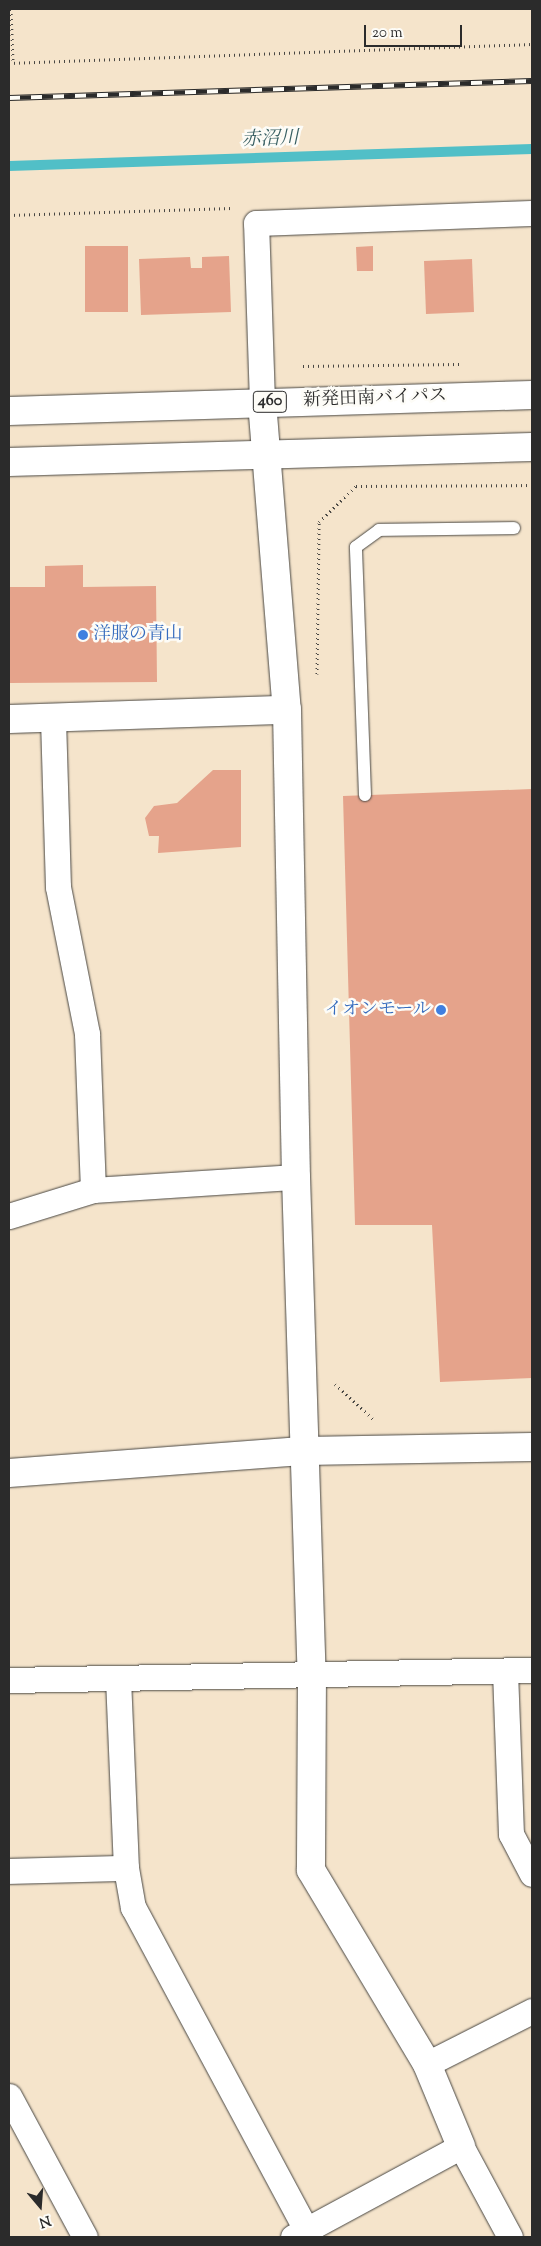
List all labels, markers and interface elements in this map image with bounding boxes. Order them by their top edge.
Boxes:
scale bar [366,15,464,47]
text: 20 m [372,23,403,44]
water label: 赤沼川 [241,128,299,152]
street label: 新発田南バイパス [303,386,447,412]
road number: 460 [252,388,288,416]
place label: 洋服の青山 [93,624,183,646]
marker: 洋服の青山 [77,629,89,641]
place label: イオンモール [324,999,431,1021]
marker: イオンモール [435,1004,447,1016]
north arrow [15,2181,65,2231]
text: N [36,2209,53,2232]

